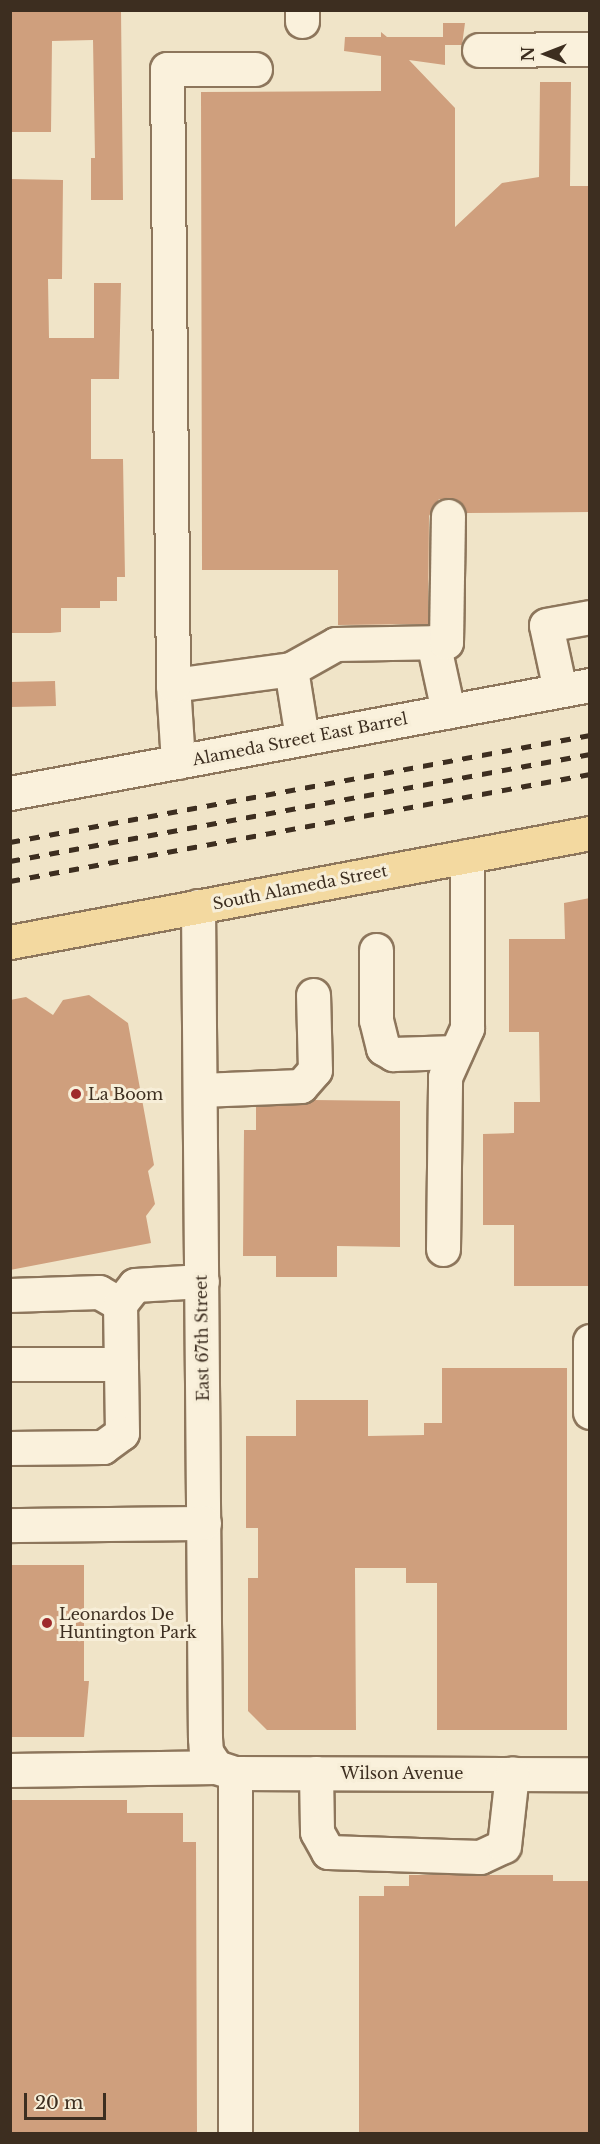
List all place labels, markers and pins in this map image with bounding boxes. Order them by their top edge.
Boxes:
place label: La Boom [88,1084,163,1104]
marker: La Boom [69,1087,83,1101]
place label: Leonardos De Huntington Park [59,1604,197,1642]
marker: Leonardos De Huntington Park [40,1616,54,1630]

